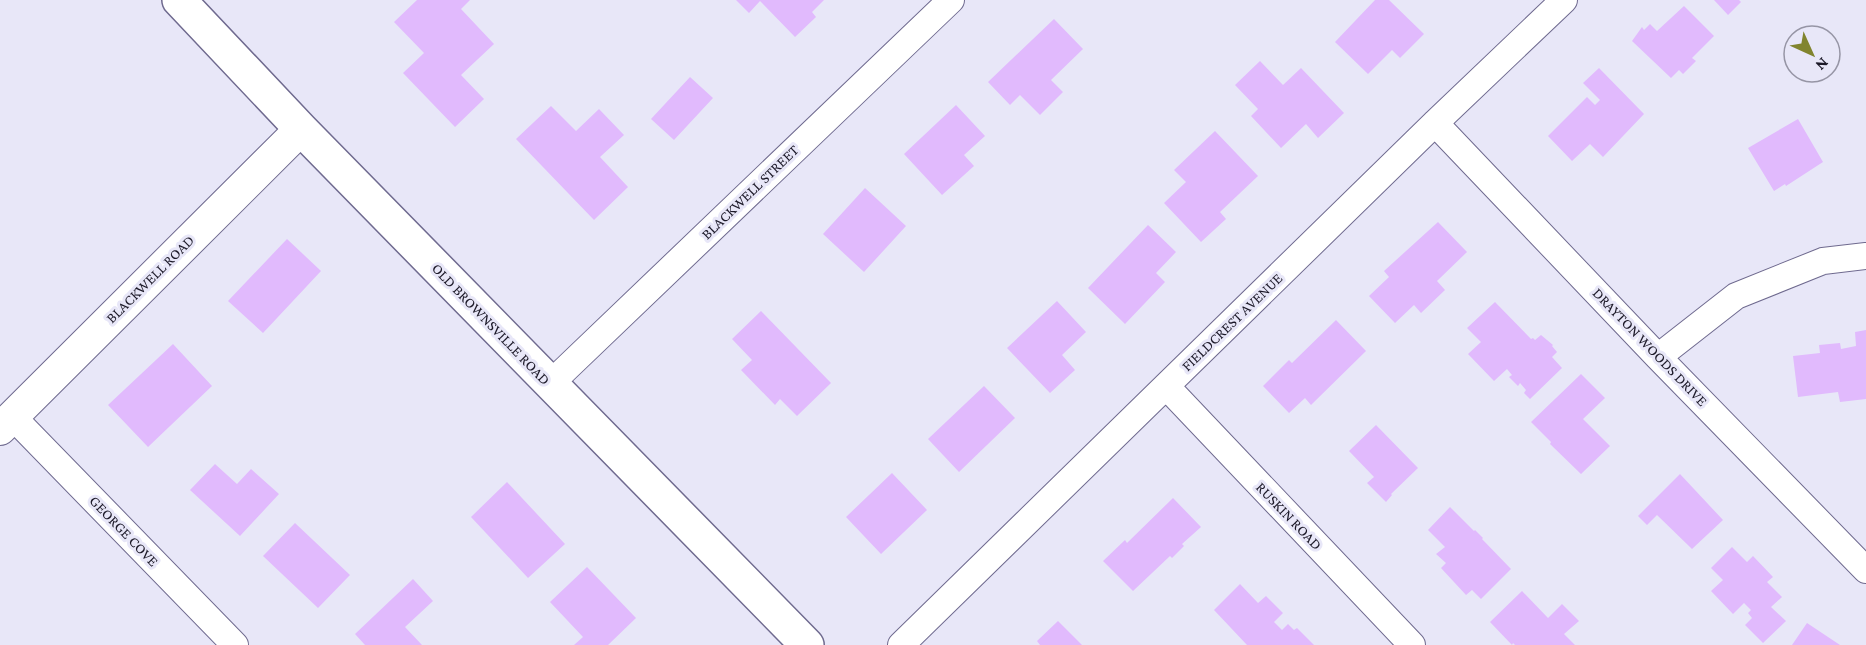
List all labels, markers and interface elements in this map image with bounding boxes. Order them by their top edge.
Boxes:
north arrow [1782,24,1842,84]
text: N [1812,54,1832,74]
street label: BLACKWELL STREET [698,142,802,242]
street label: BLACKWELL ROAD [103,232,197,326]
street label: OLD BROWNSVILLE ROAD [429,260,553,388]
street label: FIELDCREST AVENUE [1178,270,1286,374]
street label: DRAYTON WOODS DRIVE [1590,285,1710,409]
street label: RUSKIN ROAD [1253,479,1325,553]
street label: GEORGE COVE [86,493,162,569]

